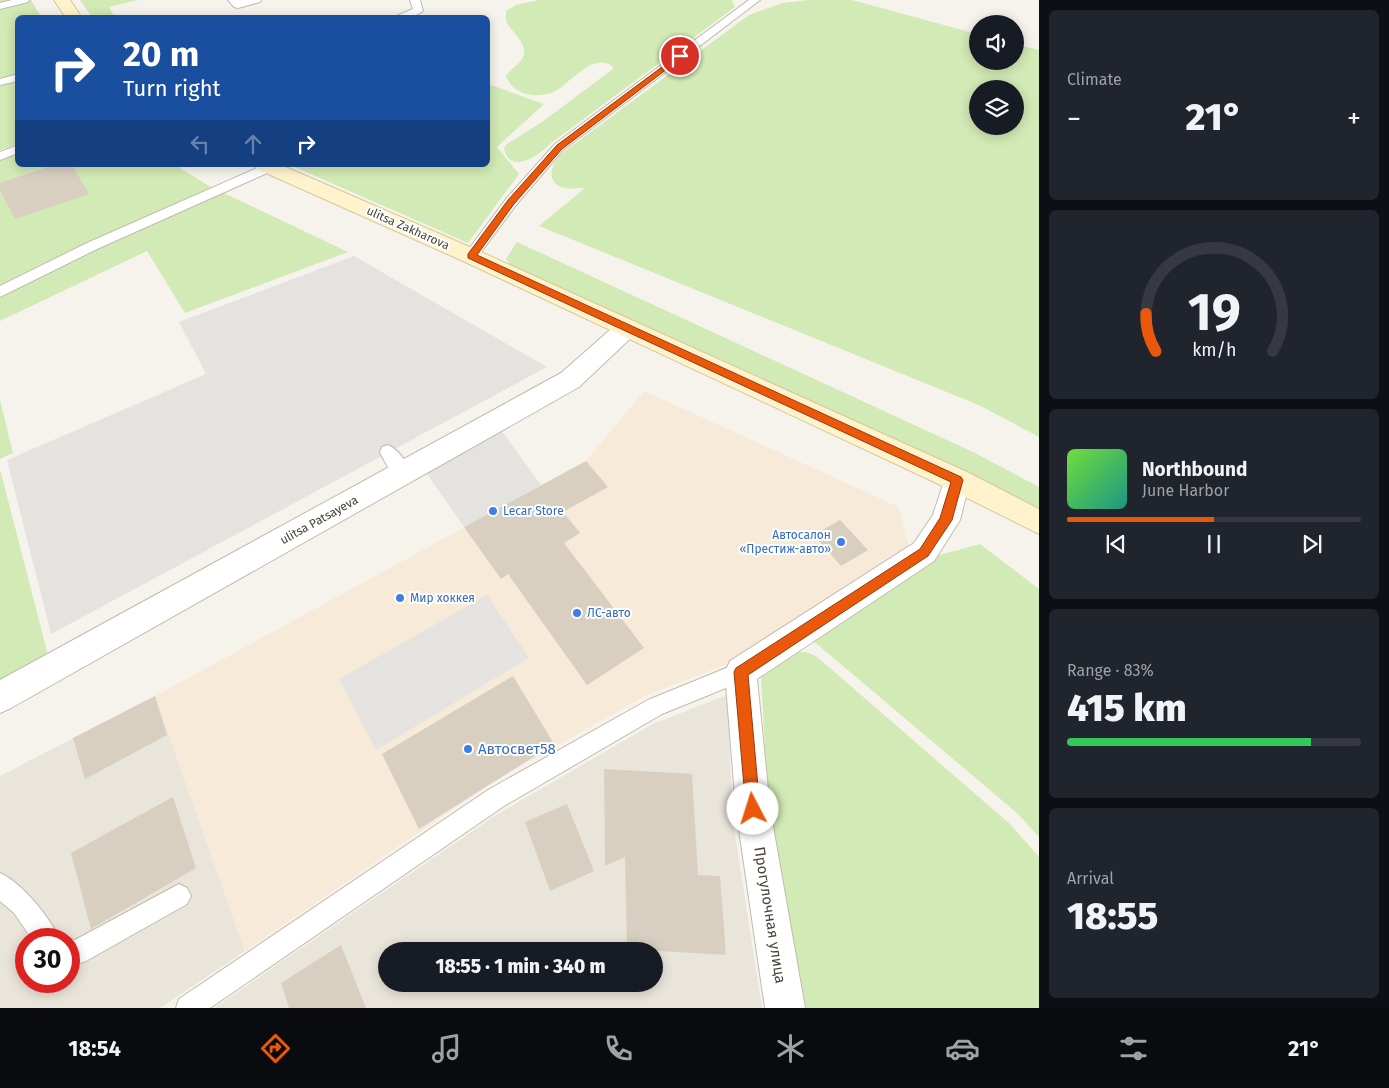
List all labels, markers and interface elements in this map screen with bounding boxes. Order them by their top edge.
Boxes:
map controls [969,15,1024,135]
button: sound [969,15,1024,70]
text: 20 m [123,33,199,75]
icon: right [40,35,105,100]
pin [659,35,701,77]
icon: arrive [666,42,694,70]
text: Climate [1067,70,1122,89]
text: Turn right [123,75,220,102]
button: layers [969,80,1024,135]
text: 21° [1186,94,1242,140]
text: − [1067,102,1081,135]
text: + [1347,102,1361,135]
icon: left [186,130,214,158]
icon: ahead [239,130,267,158]
icon: right [292,130,320,158]
street label: ulitsa Zakharova [364,203,452,253]
text: 19 [1187,281,1241,344]
text: km/h [1192,339,1236,361]
text: Northbound [1142,458,1247,481]
text: June Harbor [1142,481,1229,500]
street label: ulitsa Patsayeva [278,493,360,547]
place label: Lecar Store [503,504,564,518]
marker: Lecar Store [487,505,499,517]
place label: Автосалон «Престиж-авто» [739,528,831,556]
icon: previous [1102,530,1130,558]
icon: pause [1200,530,1228,558]
icon: next [1298,530,1326,558]
marker: Автосалон «Престиж-авто» [835,536,847,548]
place label: Мир хоккея [410,591,475,605]
marker: Мир хоккея [394,592,406,604]
place label: ЛС-авто [587,606,631,620]
marker: ЛС-авто [571,607,583,619]
text: Range · 83% [1067,661,1154,680]
text: 415 km [1067,685,1187,731]
place label: Автосвет58 [478,740,556,758]
marker: Автосвет58 [462,743,474,755]
position arrow [726,782,778,834]
street label: Прогулочная улица [750,845,790,985]
text: Arrival [1067,869,1114,888]
text: 18:55 [1067,893,1158,939]
speed limit sign: 30 [15,928,80,993]
text: 18:55 · 1 min · 340 m [435,955,606,978]
icon: directions [258,1031,293,1066]
icon: music [429,1031,464,1066]
icon: phone [601,1031,636,1066]
icon: climate [773,1031,808,1066]
icon: car [945,1031,980,1066]
icon: filters [1116,1031,1151,1066]
text: 18:54 [68,1035,121,1062]
text: 21° [1288,1035,1321,1062]

